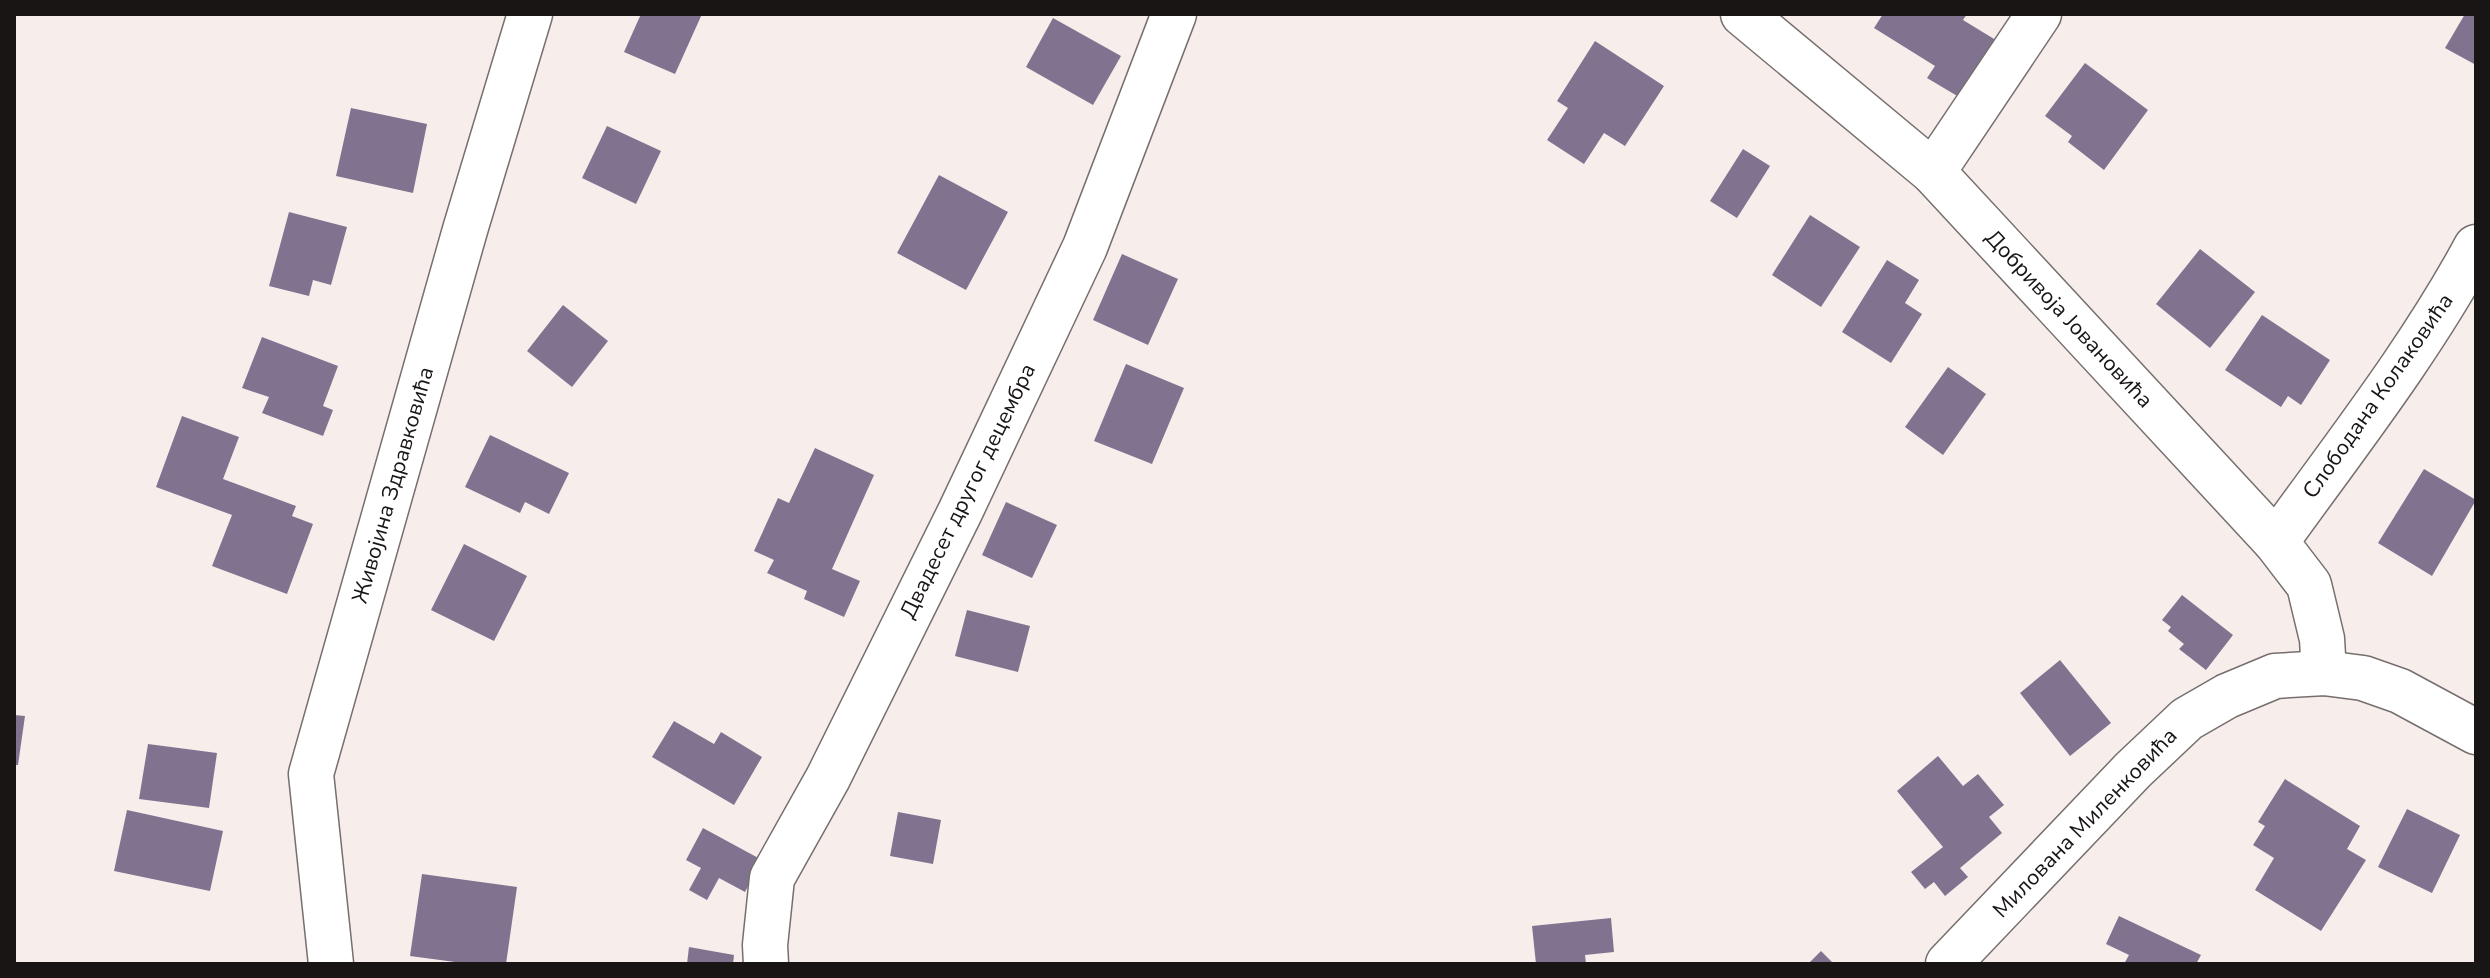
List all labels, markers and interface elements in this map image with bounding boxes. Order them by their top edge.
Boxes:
street label: Добривоја Јовановића [1978,223,2160,415]
street label: Слободана Колаковића [2296,287,2460,505]
street label: Двадесет другог децембра [893,358,1043,624]
street label: Живојина Здравковића [345,363,441,607]
street label: Милована Миленковића [1986,721,2184,925]

